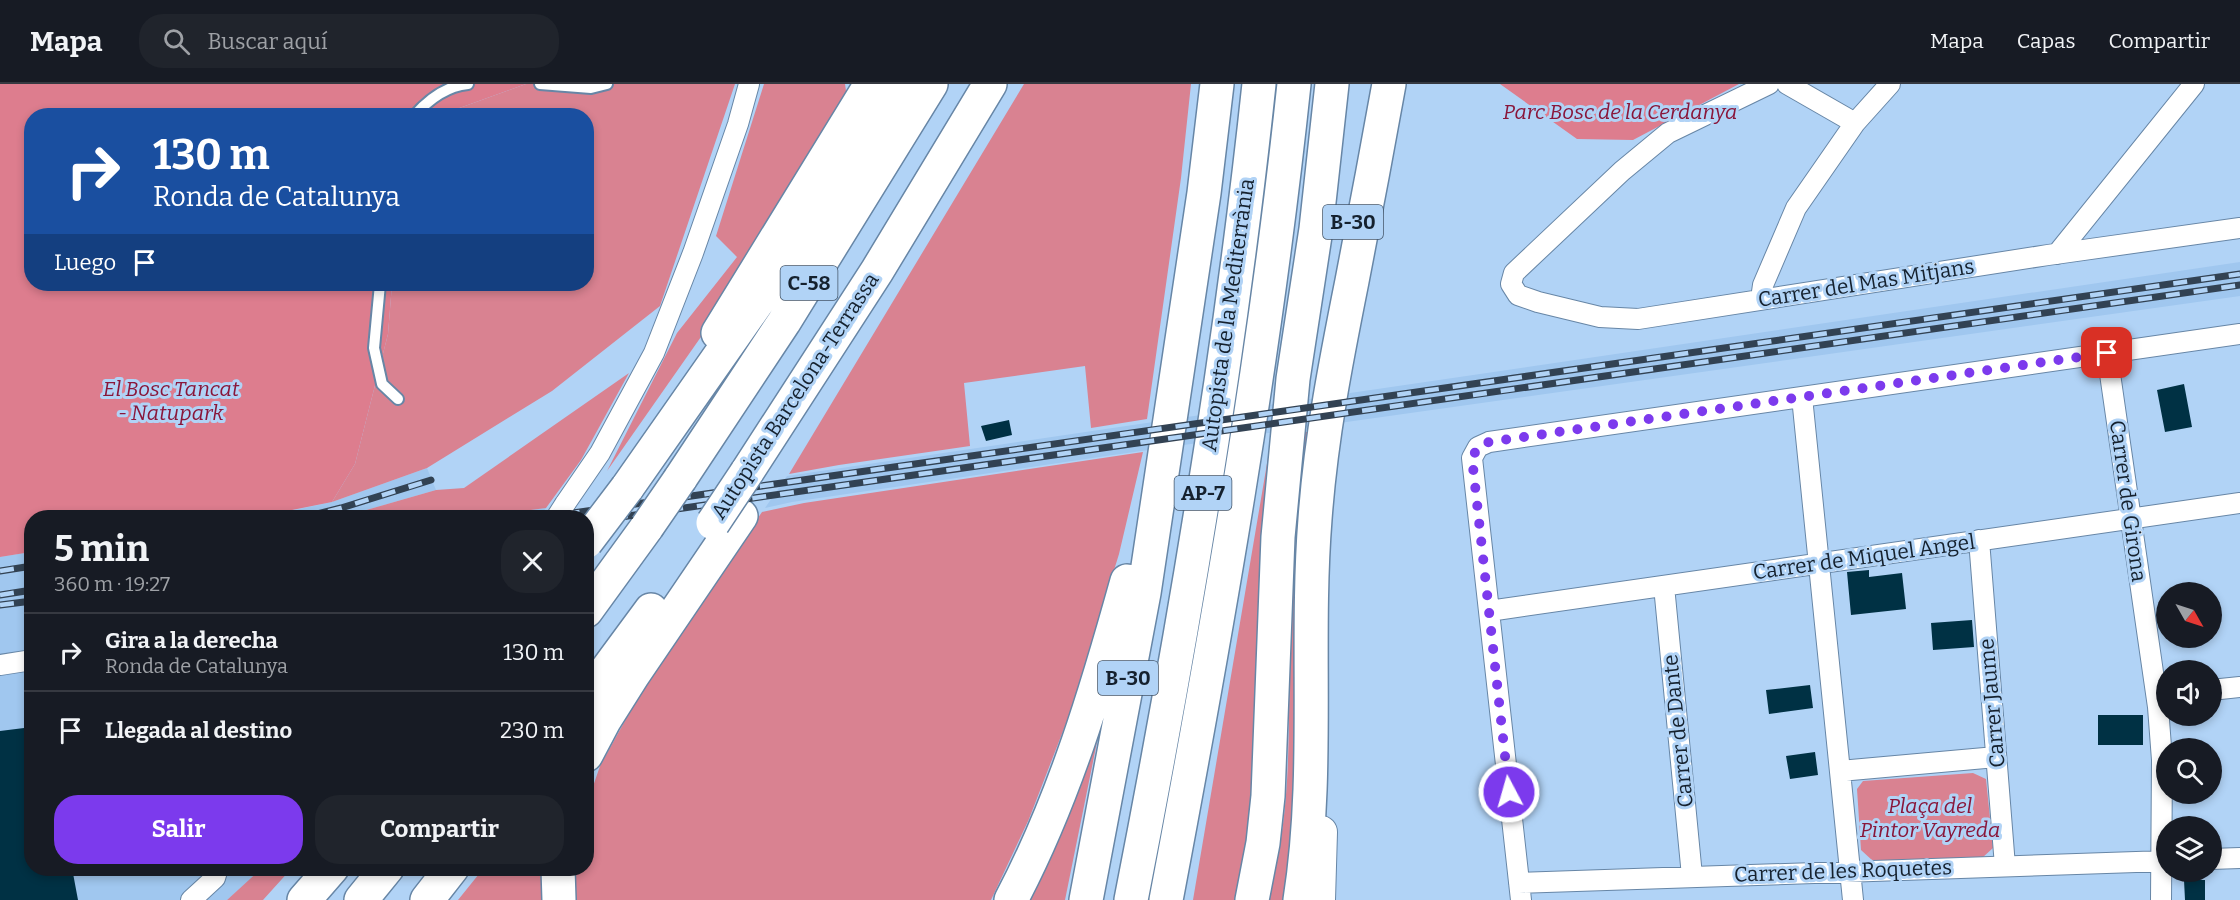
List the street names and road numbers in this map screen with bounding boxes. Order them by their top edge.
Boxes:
street label: Autopista de la Mediterrània [1196,176,1260,453]
road number: B-30 [1323,205,1383,239]
street label: Carrer del Mas Mitjans [1756,253,1976,313]
road number: C-58 [780,266,838,300]
street label: Autopista Barcelona-Terrassa [706,268,885,524]
street label: Carrer de Girona [2104,419,2152,584]
road number: AP-7 [1174,476,1232,510]
street label: Carrer de Miquel Angel [1751,529,1977,585]
street label: Carrer Jaume [1973,637,2011,769]
street label: Carrer de Dante [1657,653,1699,809]
road number: B-30 [1098,661,1158,695]
street label: Carrer de les Roquetes [1734,854,1952,888]

